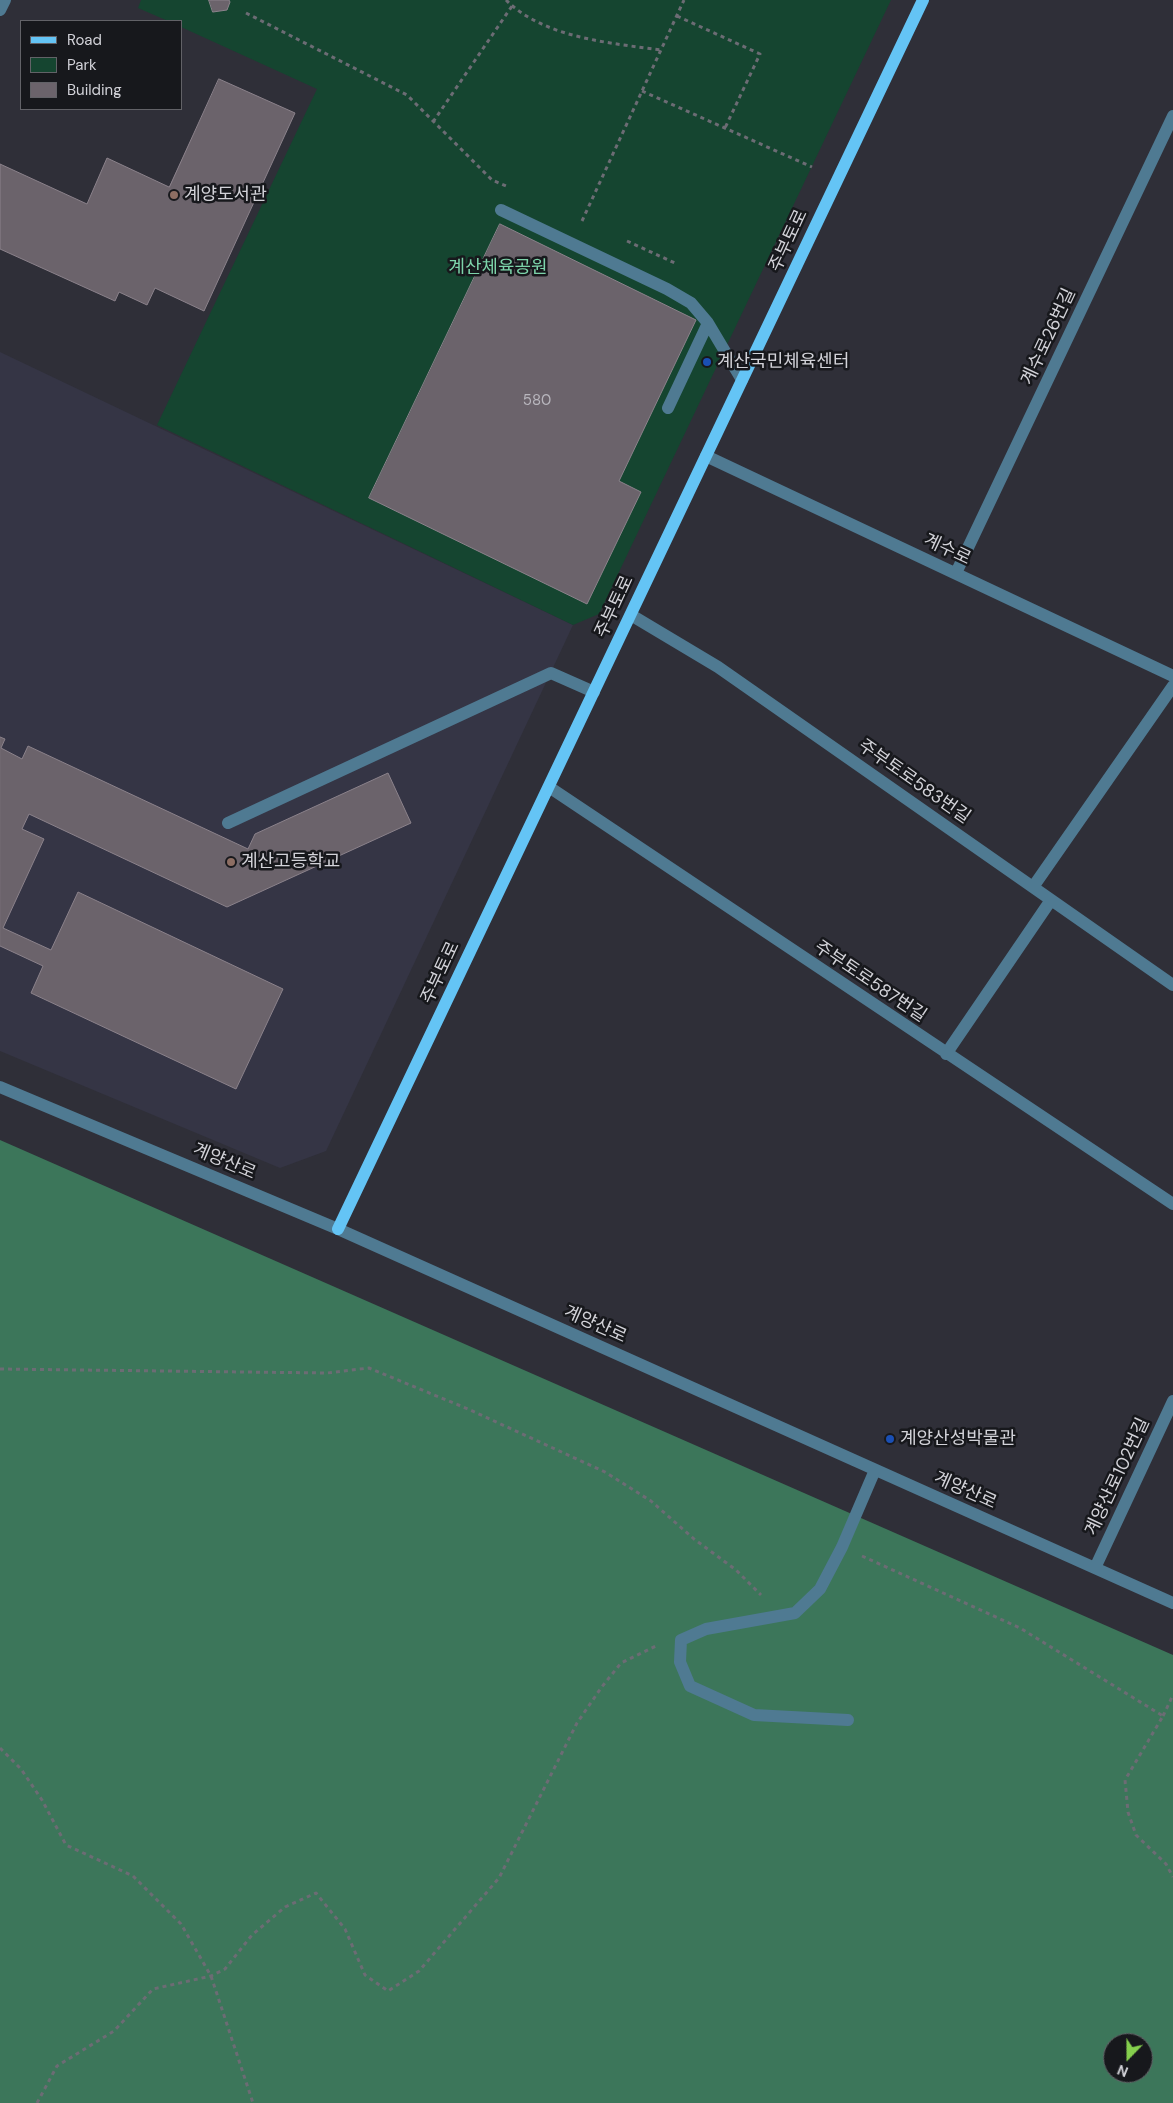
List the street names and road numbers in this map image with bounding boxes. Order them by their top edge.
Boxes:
street label: 주부토로 [765,206,813,276]
street label: 계수로26번길 [1017,285,1081,389]
street label: 계수로 [920,530,974,570]
street label: 주부토로 [591,572,639,642]
street label: 주부토로583번길 [854,735,974,829]
street label: 주부토로587번길 [810,937,930,1027]
street label: 주부토로 [417,938,465,1008]
street label: 계양산로 [189,1139,259,1185]
street label: 계양산로 [560,1302,630,1348]
street label: 계양산로102번길 [1081,1415,1155,1539]
street label: 계양산로 [930,1468,1000,1514]

